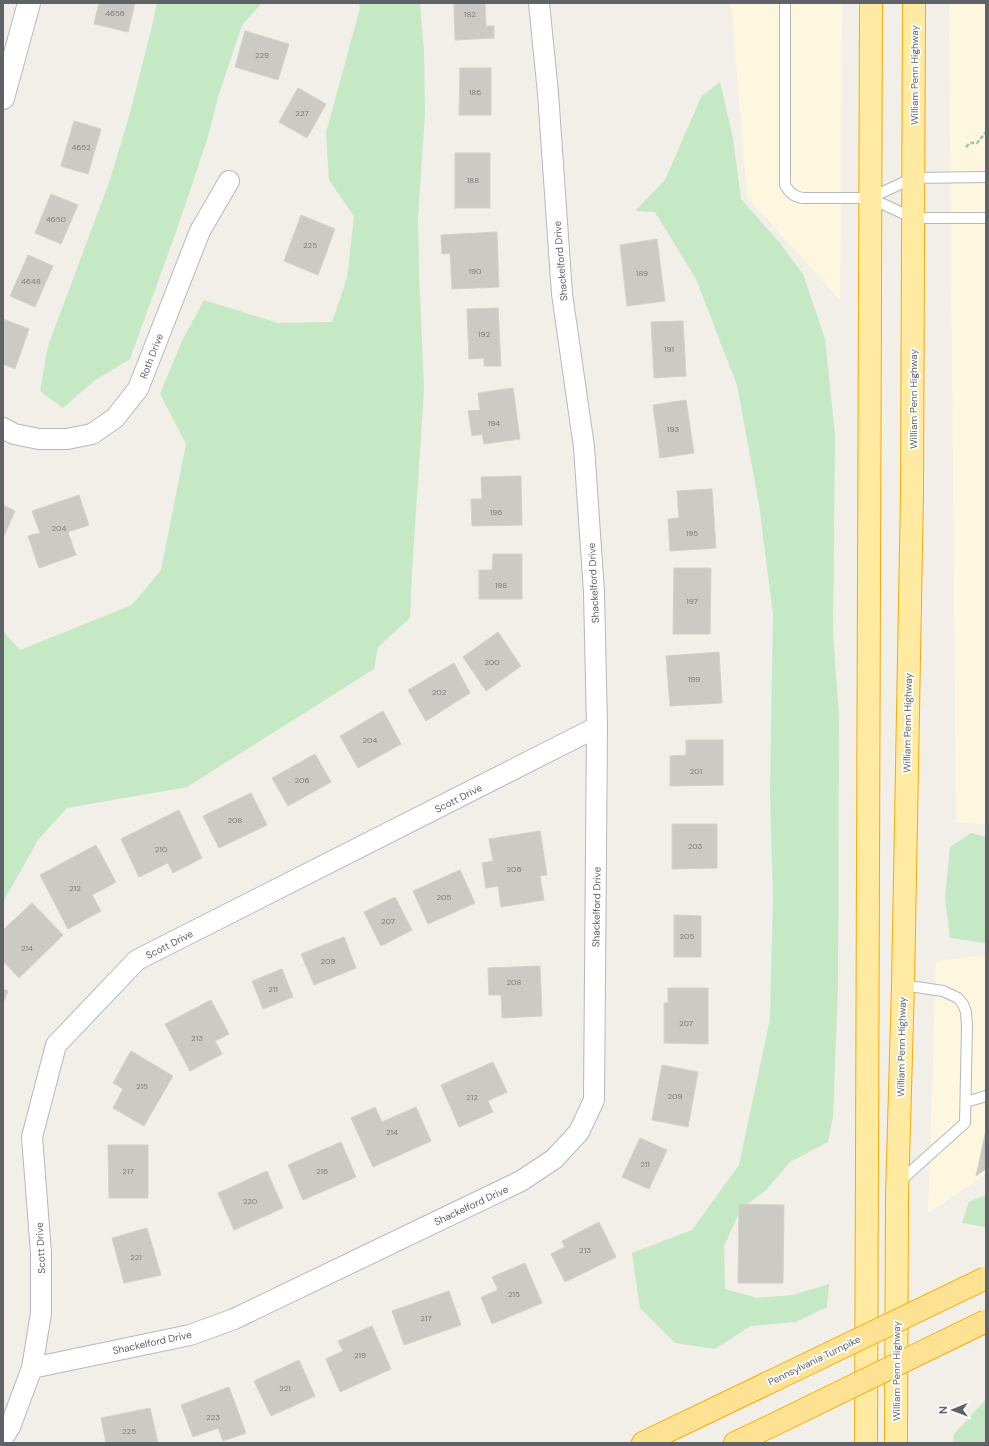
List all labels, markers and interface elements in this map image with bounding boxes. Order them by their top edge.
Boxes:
house number: 4656 [105,8,125,18]
house number: 182 [464,9,476,19]
street label: William Penn Highway [908,25,921,125]
house number: 229 [255,50,269,60]
house number: 186 [469,87,481,97]
house number: 227 [295,108,309,118]
house number: 4652 [71,142,91,152]
house number: 188 [467,175,479,185]
house number: 4650 [46,214,67,224]
street label: Shackelford Drive [550,220,570,302]
house number: 225 [303,240,317,250]
house number: 190 [469,266,482,276]
house number: 189 [636,268,648,278]
house number: 4648 [21,276,41,286]
house number: 192 [478,329,490,339]
street label: Roth Drive [137,331,166,381]
house number: 191 [664,344,674,354]
street label: William Penn Highway [907,349,920,449]
house number: 194 [488,418,500,428]
house number: 193 [667,424,679,434]
house number: 196 [490,507,502,517]
house number: 204 [52,523,67,533]
house number: 195 [686,528,698,538]
street label: Shackelford Drive [585,542,602,624]
house number: 198 [495,580,507,590]
house number: 197 [686,596,698,606]
house number: 200 [484,657,500,667]
street label: William Penn Highway [900,672,915,773]
house number: 199 [688,674,700,684]
house number: 202 [432,687,447,697]
house number: 204 [363,735,378,745]
house number: 201 [690,766,702,776]
house number: 206 [294,775,310,785]
street label: Scott Drive [432,781,484,816]
house number: 208 [228,815,243,825]
house number: 203 [688,841,703,851]
house number: 210 [155,844,168,854]
house number: 206 [506,864,522,874]
street label: Shackelford Drive [589,866,604,947]
house number: 212 [69,883,81,893]
house number: 205 [437,892,452,902]
house number: 207 [381,916,395,926]
street label: Scott Drive [143,927,195,962]
house number: 205 [680,931,695,941]
house number: 214 [21,943,33,953]
house number: 209 [320,956,336,966]
house number: 208 [507,977,522,987]
house number: 211 [268,984,278,994]
street label: William Penn Highway [894,996,909,1097]
house number: 207 [679,1018,693,1028]
house number: 213 [191,1033,203,1043]
house number: 215 [136,1081,148,1091]
house number: 209 [667,1091,683,1101]
house number: 212 [466,1092,478,1102]
house number: 214 [386,1127,398,1137]
house number: 211 [640,1159,650,1169]
house number: 217 [122,1166,134,1176]
house number: 216 [316,1166,328,1176]
street label: Shackelford Drive [432,1182,511,1228]
house number: 220 [243,1196,258,1206]
street label: Scott Drive [33,1222,48,1274]
house number: 213 [579,1245,591,1255]
house number: 221 [130,1252,142,1262]
house number: 215 [508,1289,520,1299]
house number: 217 [420,1313,432,1323]
street label: William Penn Highway [890,1321,903,1421]
street label: Shackelford Drive [111,1328,193,1357]
street label: Pennsylvania Turnpike [766,1332,863,1388]
house number: 219 [354,1350,366,1360]
house number: 221 [279,1383,291,1393]
north arrow [933,1390,973,1430]
text: N [936,1406,950,1414]
house number: 223 [206,1412,220,1422]
house number: 225 [122,1426,136,1436]

